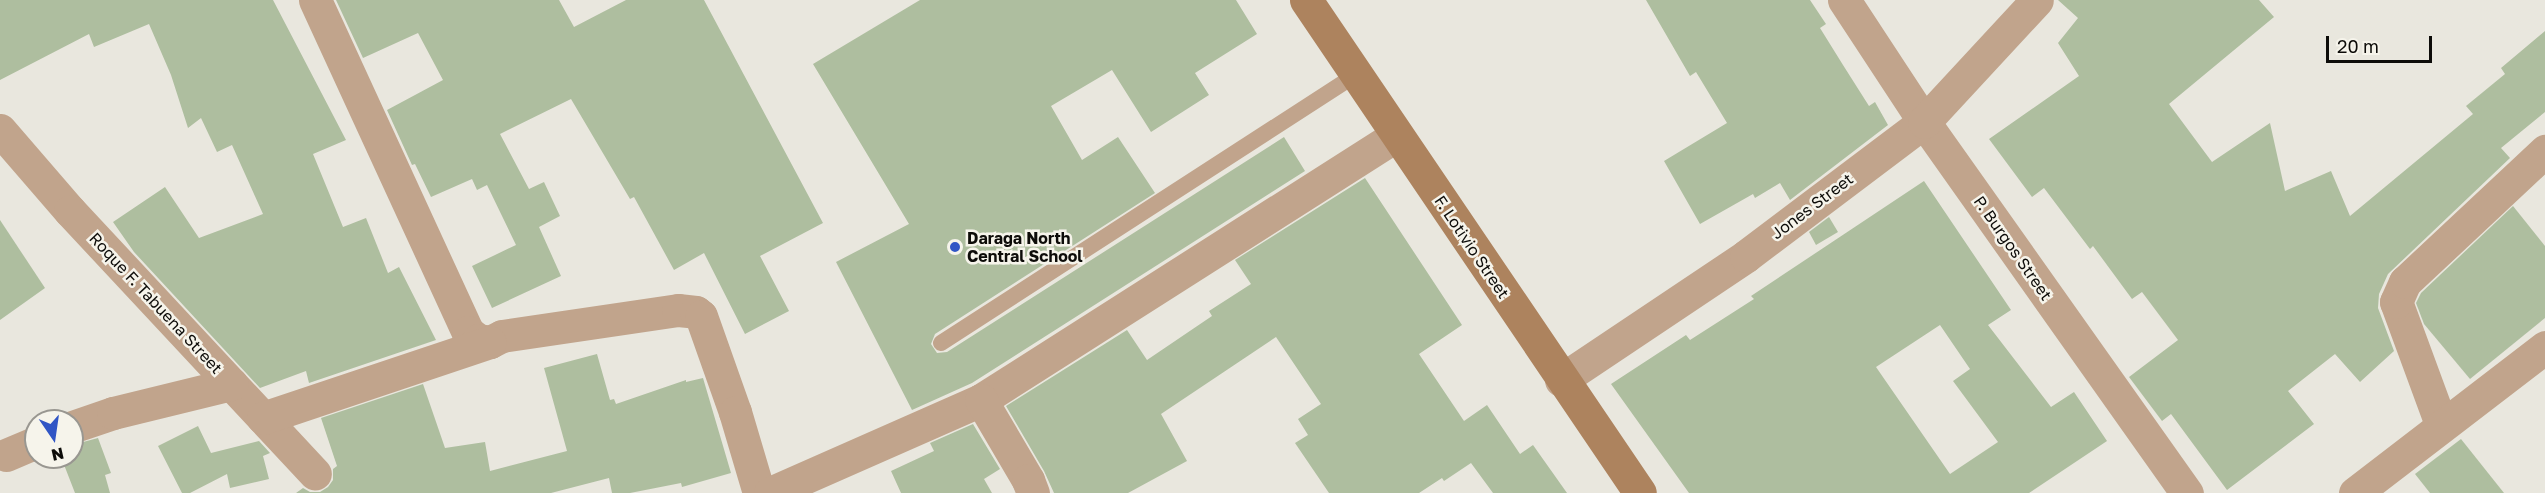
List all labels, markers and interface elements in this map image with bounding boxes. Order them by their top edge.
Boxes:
scale bar [2329,24,2436,62]
text: 20 m [2337,35,2379,57]
street label: Jones Street [1767,169,1857,243]
street label: F. Lotivio Street [1431,192,1513,302]
street label: P. Burgos Street [1970,192,2056,304]
street label: Roque F. Tabuena Street [86,228,226,378]
place label: Daraga North Central School [967,228,1083,266]
marker: Daraga North Central School [948,240,962,254]
north arrow [24,409,84,469]
text: N [49,443,66,466]

